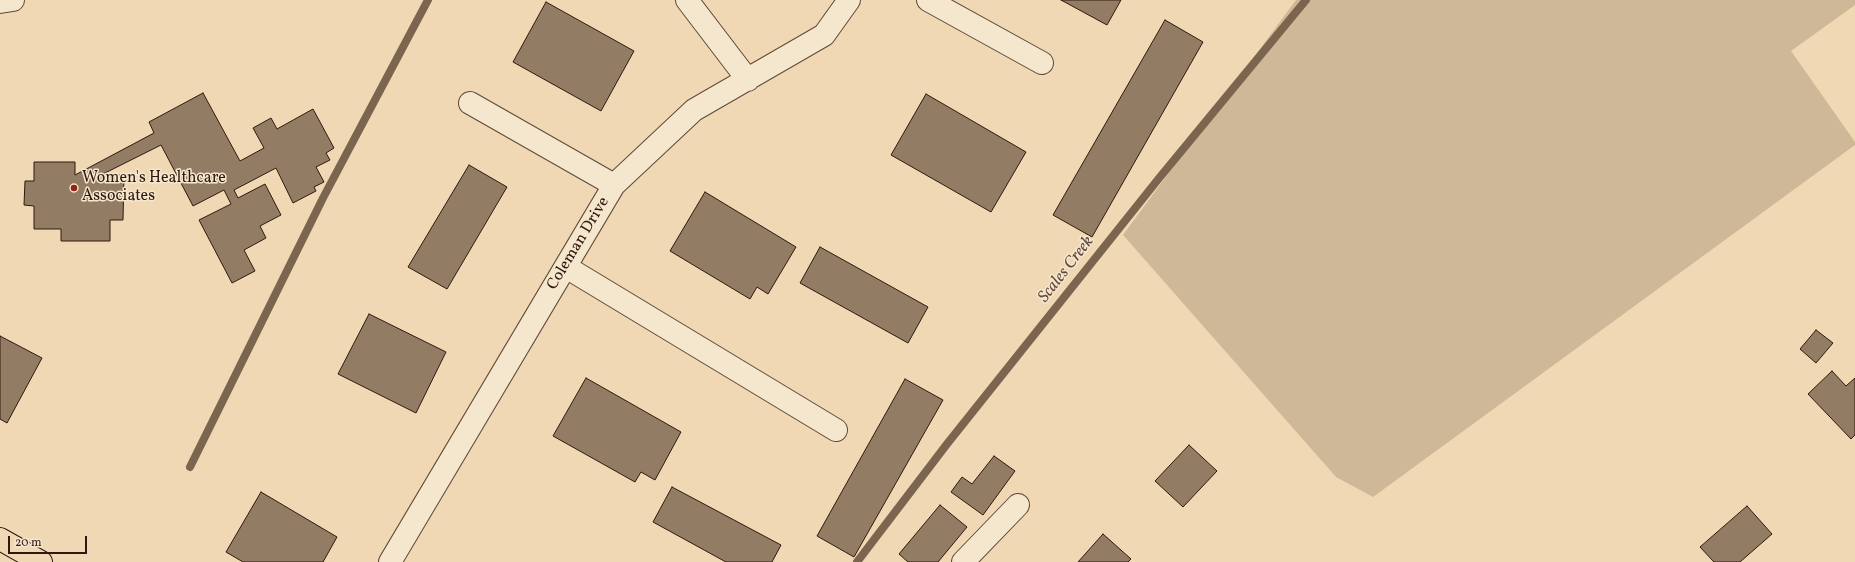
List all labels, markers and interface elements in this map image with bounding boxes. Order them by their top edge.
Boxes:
place label: Women's Healthcare Associates [82,169,226,207]
marker: Women's Healthcare Associates [69,183,79,193]
street label: Coleman Drive [544,194,614,294]
water label: Scales Creek [1035,233,1099,307]
scale bar [10,528,89,554]
text: 20 m [15,535,42,551]

